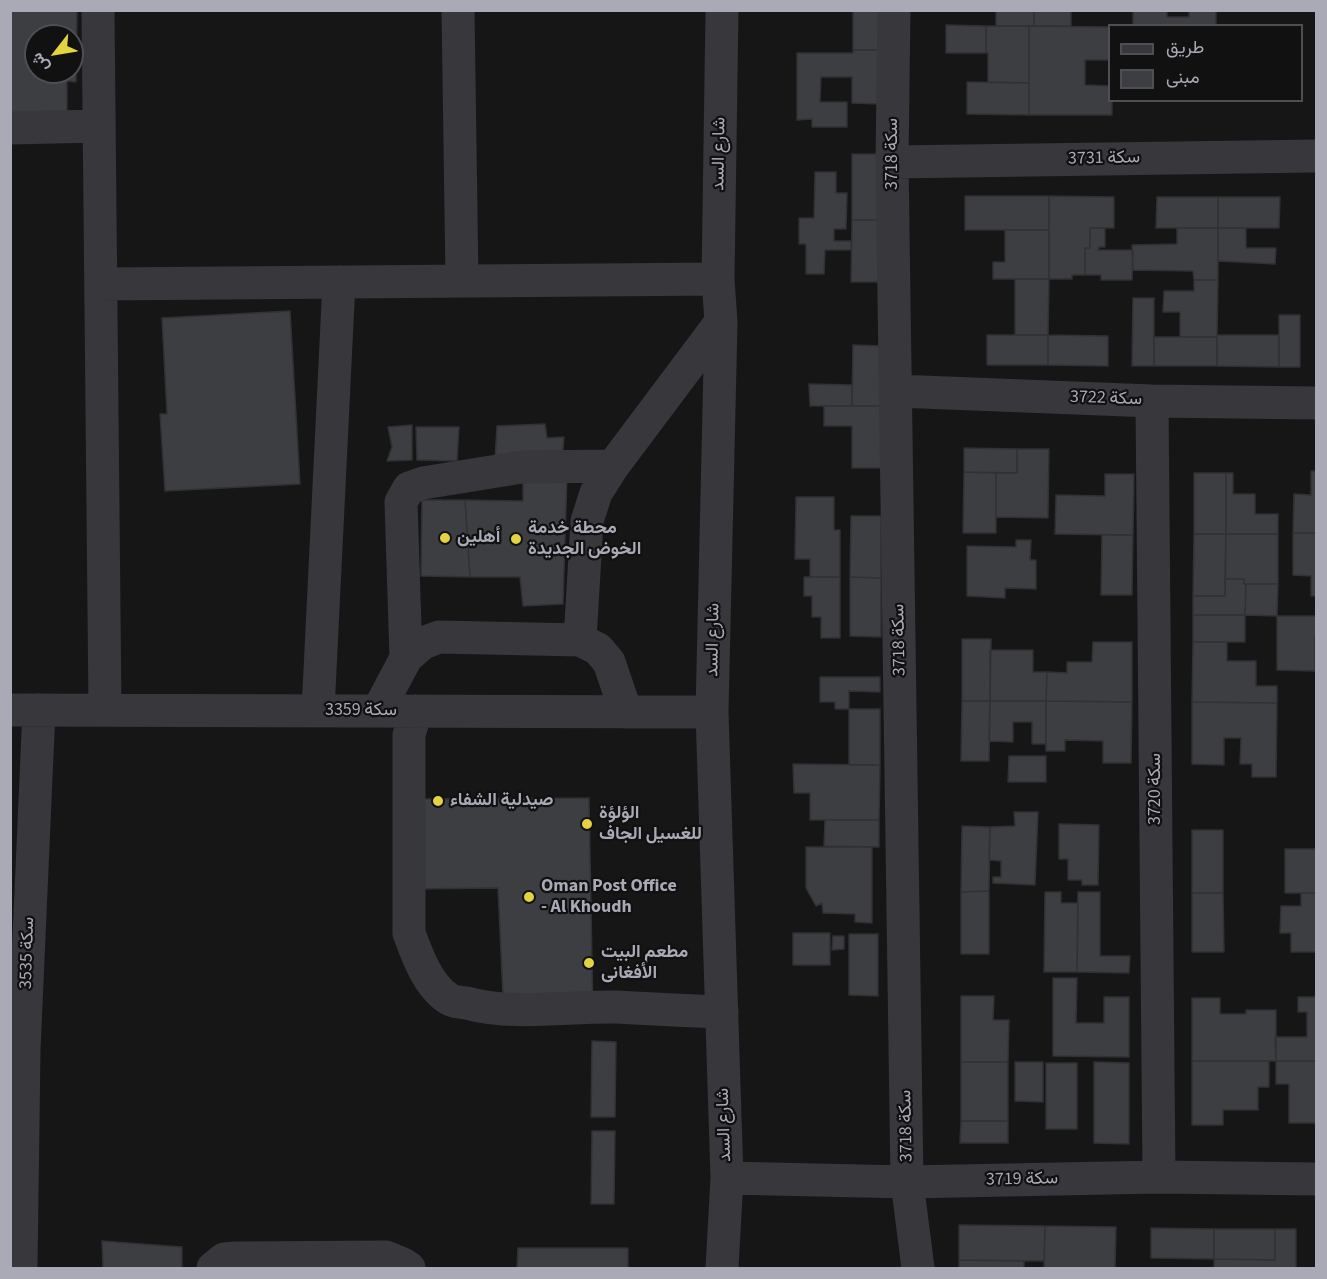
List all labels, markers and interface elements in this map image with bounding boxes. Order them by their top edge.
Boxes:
north arrow [24,24,84,84]
legend [1108,24,1303,102]
text: طريق [1166,35,1204,60]
text: ش [26,48,55,76]
text: مبنى [1166,65,1200,90]
street label: شارع السد [709,117,731,191]
street label: سكة 3718 [882,118,904,190]
street label: سكة 3731 [1068,148,1140,170]
street label: سكة 3722 [1070,387,1142,411]
place label: محطة خدمة الخوض الجديدة [528,518,641,560]
place label: أهلين [457,527,500,549]
marker: أهلين [438,531,452,545]
marker: محطة خدمة الخوض الجديدة [509,532,523,546]
street label: شارع السد [703,603,725,677]
street label: سكة 3718 [889,604,911,676]
street label: سكة 3359 [325,700,397,722]
street label: سكة 3720 [1145,753,1167,825]
place label: صيدلية الشفاء [450,790,554,812]
marker: صيدلية الشفاء [431,794,445,808]
place label: الؤلؤة للغسيل الجاف [599,803,702,846]
marker: الؤلؤة للغسيل الجاف [580,817,594,831]
place label: Oman Post Office - Al Khoudh [541,876,677,918]
marker: Oman Post Office - Al Khoudh [522,890,536,904]
street label: سكة 3535 [16,917,40,989]
place label: مطعم البيت الأفغانى [601,942,688,984]
marker: مطعم البيت الأفغانى [582,956,596,970]
street label: شارع السد [713,1088,737,1162]
street label: سكة 3718 [896,1090,918,1162]
street label: سكة 3719 [986,1169,1058,1191]

